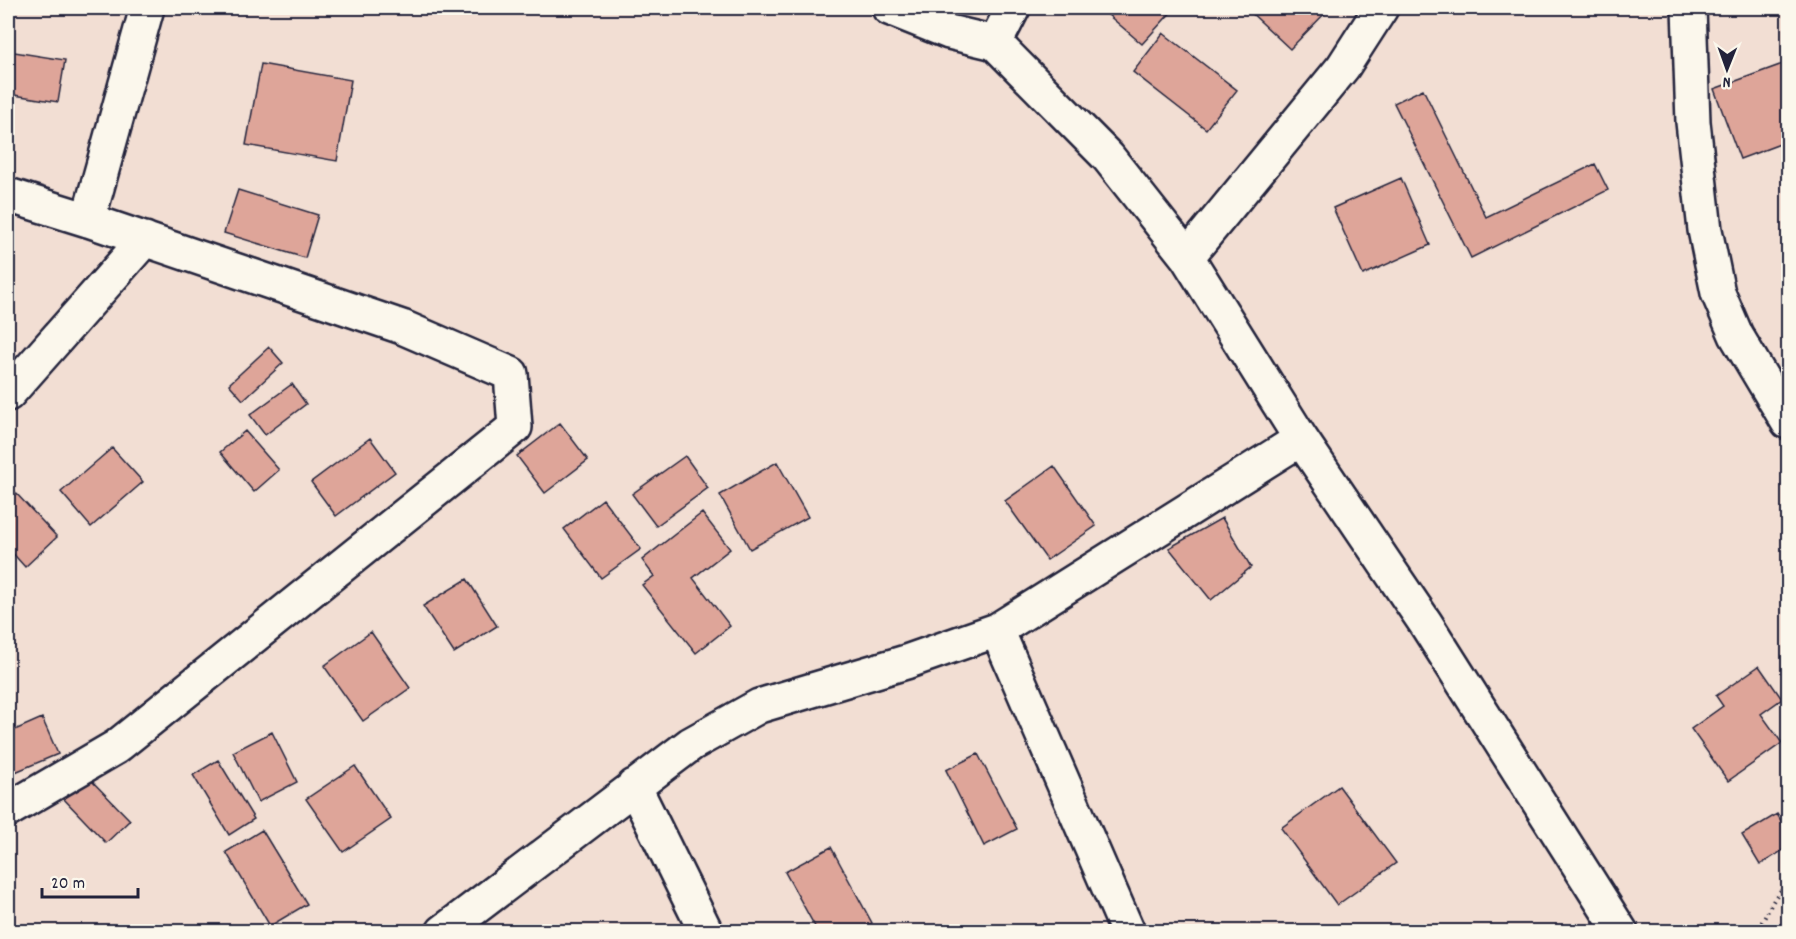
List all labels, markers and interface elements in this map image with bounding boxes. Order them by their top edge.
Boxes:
north arrow [1697,39,1757,99]
text: N [1723,70,1731,93]
scale bar [42,861,138,899]
text: 20 m [51,872,85,897]

